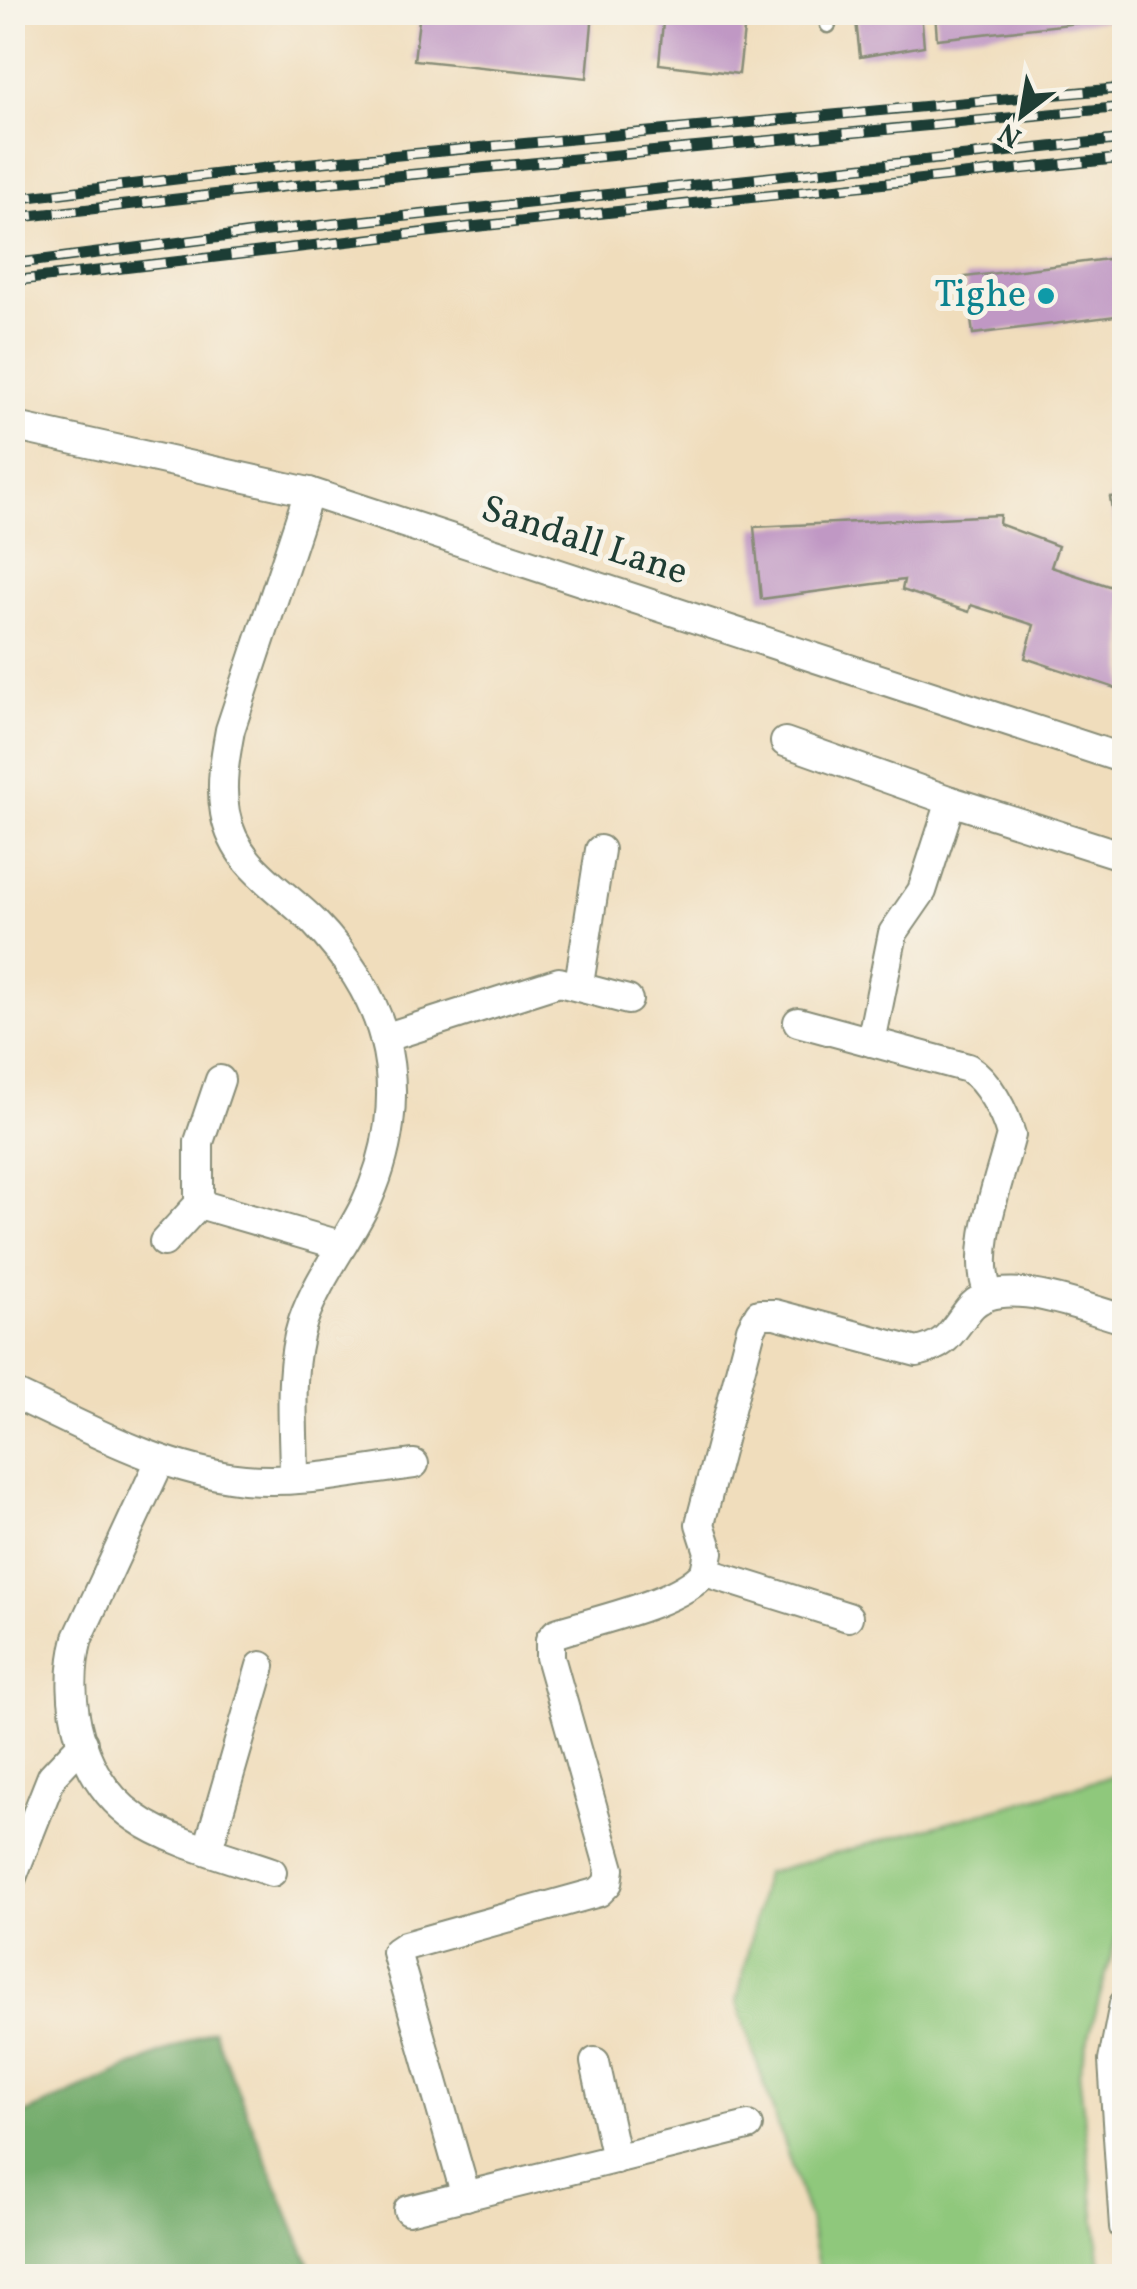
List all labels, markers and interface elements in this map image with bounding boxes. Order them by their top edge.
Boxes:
north arrow [972,65,1072,165]
text: N [992,112,1029,156]
place label: Tighe [934,270,1026,323]
marker: Tighe [1035,285,1057,307]
street label: Sandall Lane [474,484,694,600]

